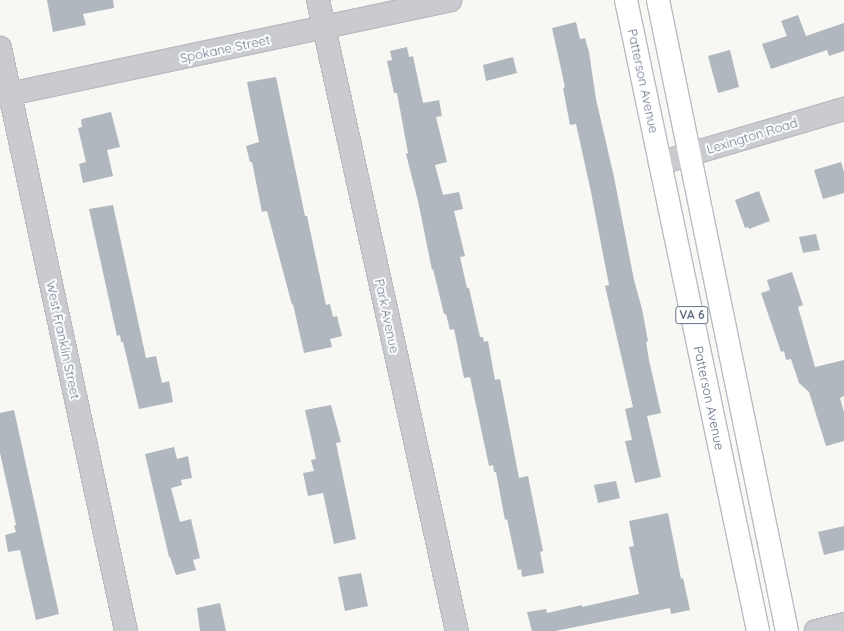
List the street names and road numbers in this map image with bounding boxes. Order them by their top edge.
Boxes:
street label: Patterson Avenue [624,27,662,135]
street label: Spokane Street [179,32,271,66]
street label: Lexington Road [705,115,799,157]
street label: Park Avenue [372,277,402,355]
street label: West Franklin Street [43,279,83,401]
road number: VA 6 [675,305,709,325]
street label: Patterson Avenue [690,344,728,452]

